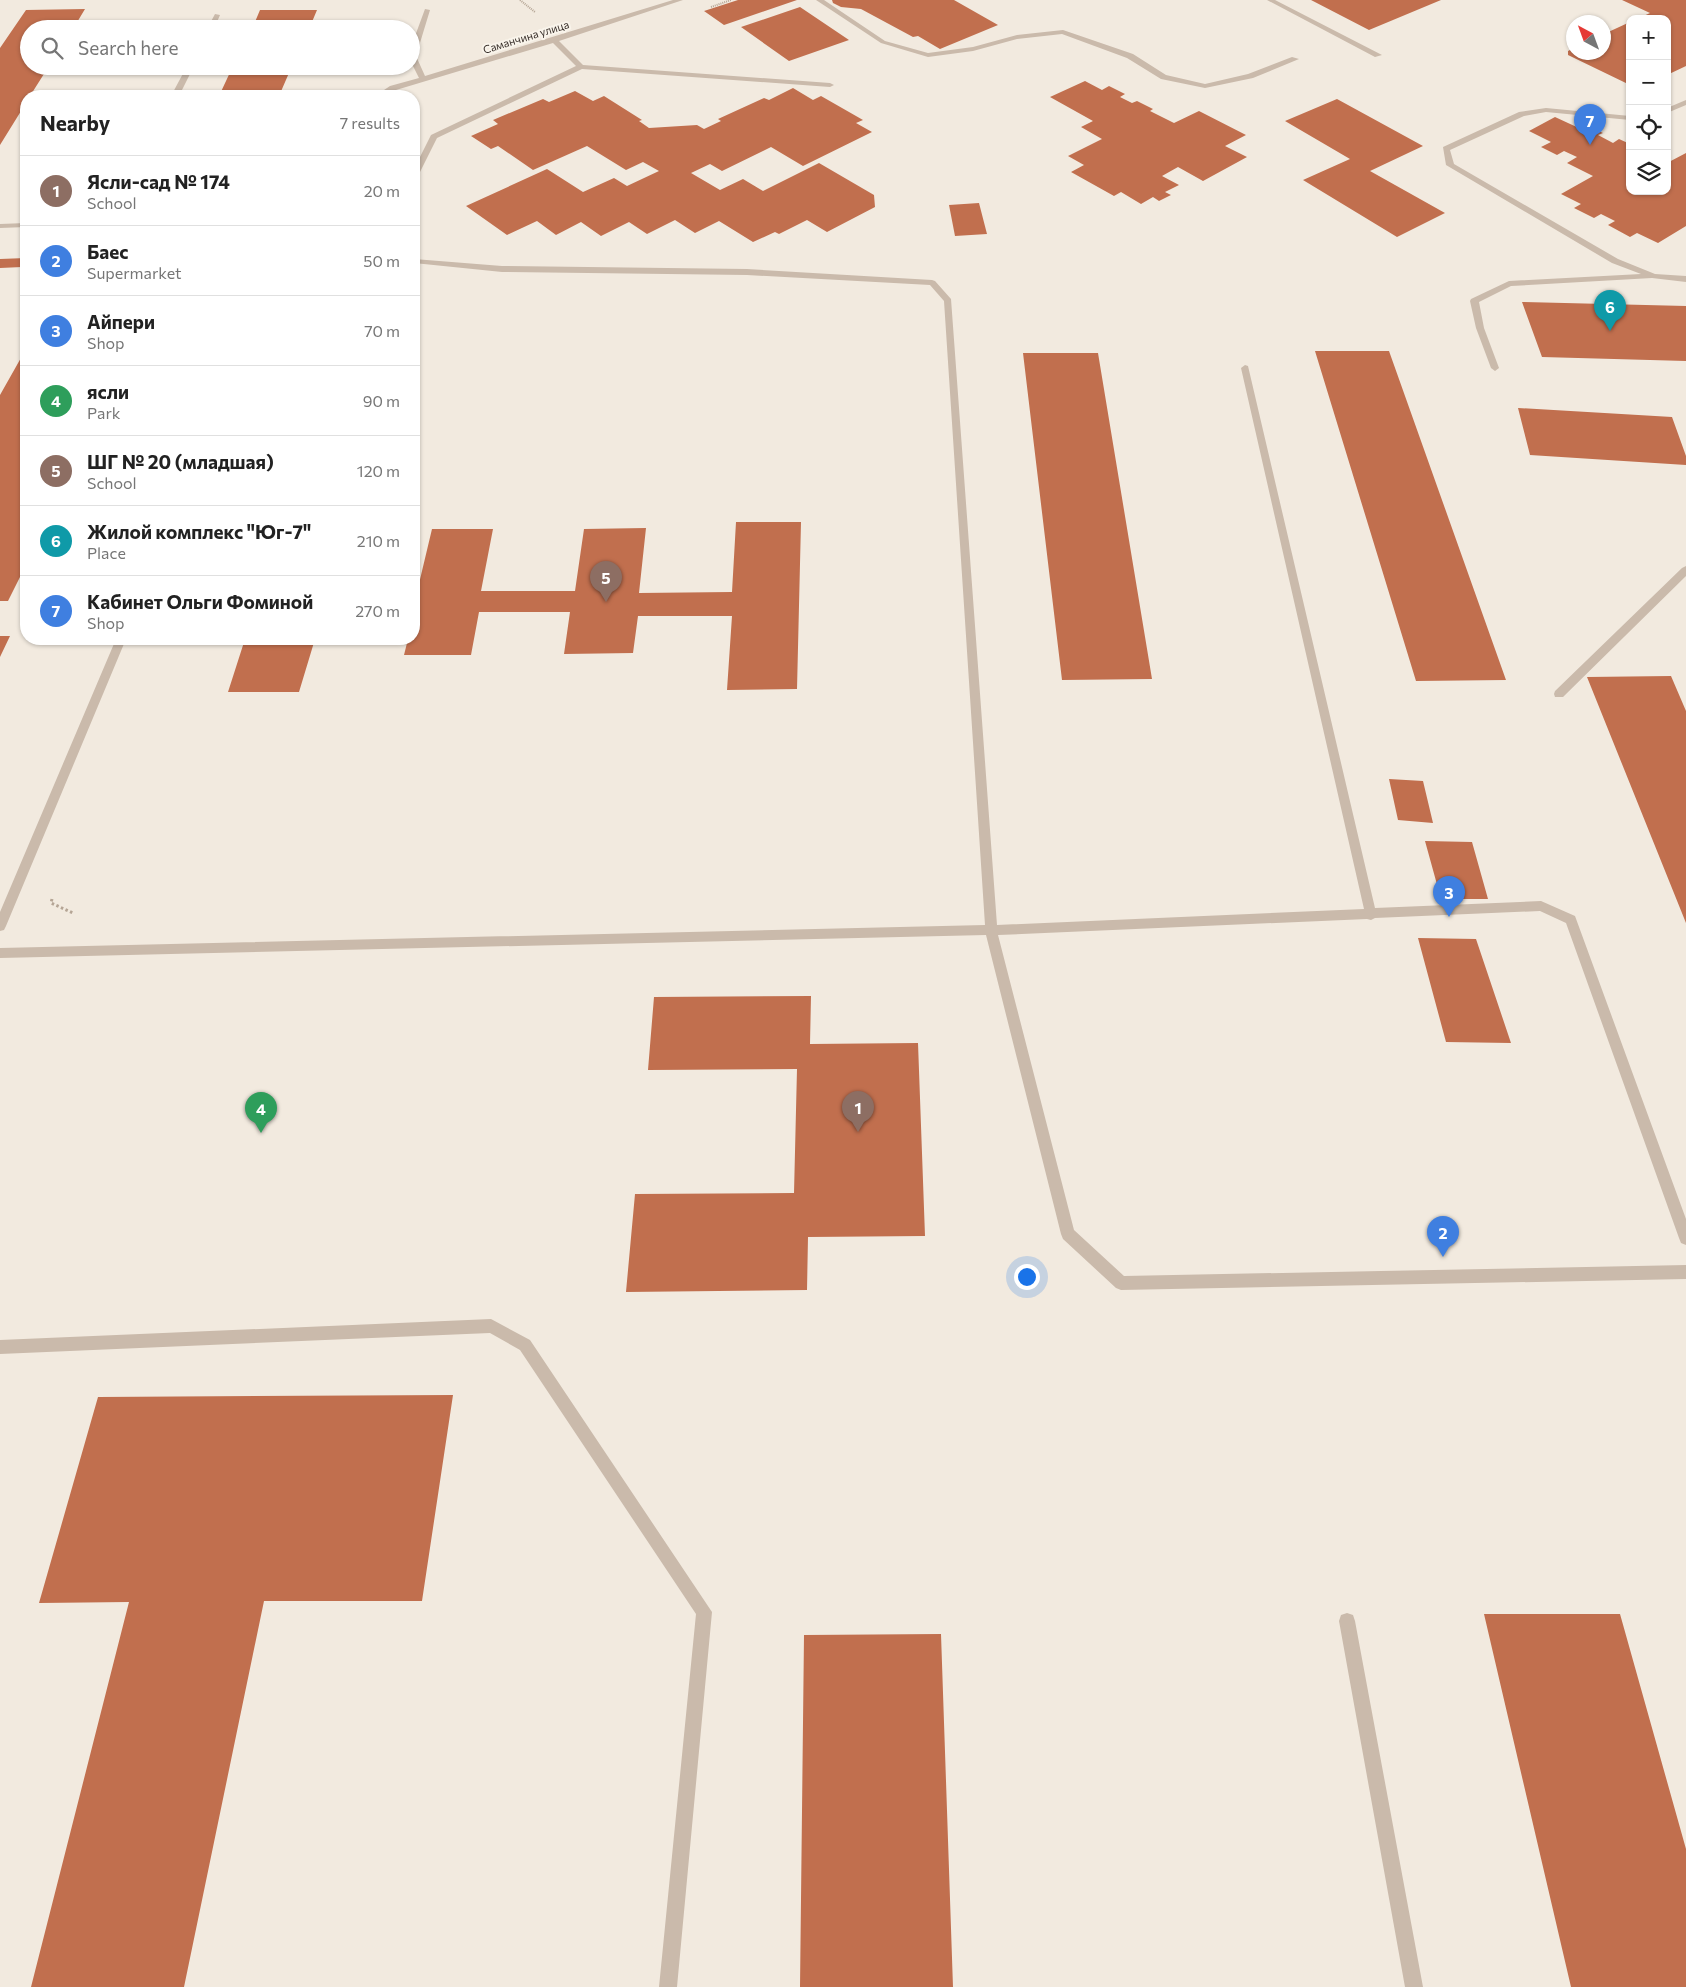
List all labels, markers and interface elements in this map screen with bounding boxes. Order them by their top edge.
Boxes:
north arrow [1566,15,1611,60]
map controls [1626,15,1671,195]
button: + [1626,15,1671,60]
street label: Саманчина улица [481,17,570,56]
search box [20,20,420,75]
icon: search [38,34,66,62]
text: Search here [78,36,178,59]
button: − [1626,60,1671,105]
pin: 7 [1574,104,1606,145]
button: locate [1626,105,1671,150]
text: Nearby [40,110,110,135]
text: 7 results [340,113,400,132]
button: layers [1626,150,1671,195]
text: Ясли-сад № 174 [87,170,230,193]
text: 1 [52,181,60,200]
text: 20 m [364,181,400,200]
text: School [87,193,137,212]
text: Баес [87,240,128,263]
text: 2 [51,251,61,270]
text: 50 m [363,251,400,270]
text: Supermarket [87,263,182,282]
pin: 6 [1594,290,1626,331]
text: Айпери [87,310,155,333]
text: 3 [51,321,61,340]
text: 70 m [364,321,400,340]
text: Shop [87,333,125,352]
text: ясли [87,380,129,403]
text: 4 [51,391,61,410]
text: 90 m [363,391,400,410]
text: Park [87,403,120,422]
text: ШГ № 20 (младшая) [87,450,274,473]
text: 5 [51,461,61,480]
text: 120 m [357,461,400,480]
text: School [87,473,137,492]
text: Жилой комплекс "Юг-7" [87,520,311,543]
text: 6 [51,531,61,550]
text: 210 m [357,531,400,550]
text: Place [87,543,126,562]
pin: 5 [590,561,622,602]
text: Кабинет Ольги Фоминой [87,590,313,613]
text: 7 [52,601,60,620]
text: 270 m [355,601,400,620]
text: Shop [87,613,125,632]
pin: 3 [1433,876,1465,917]
pin: 1 [842,1091,874,1132]
pin: 4 [245,1092,277,1133]
pin: 2 [1427,1216,1459,1257]
your location [1014,1264,1040,1290]

